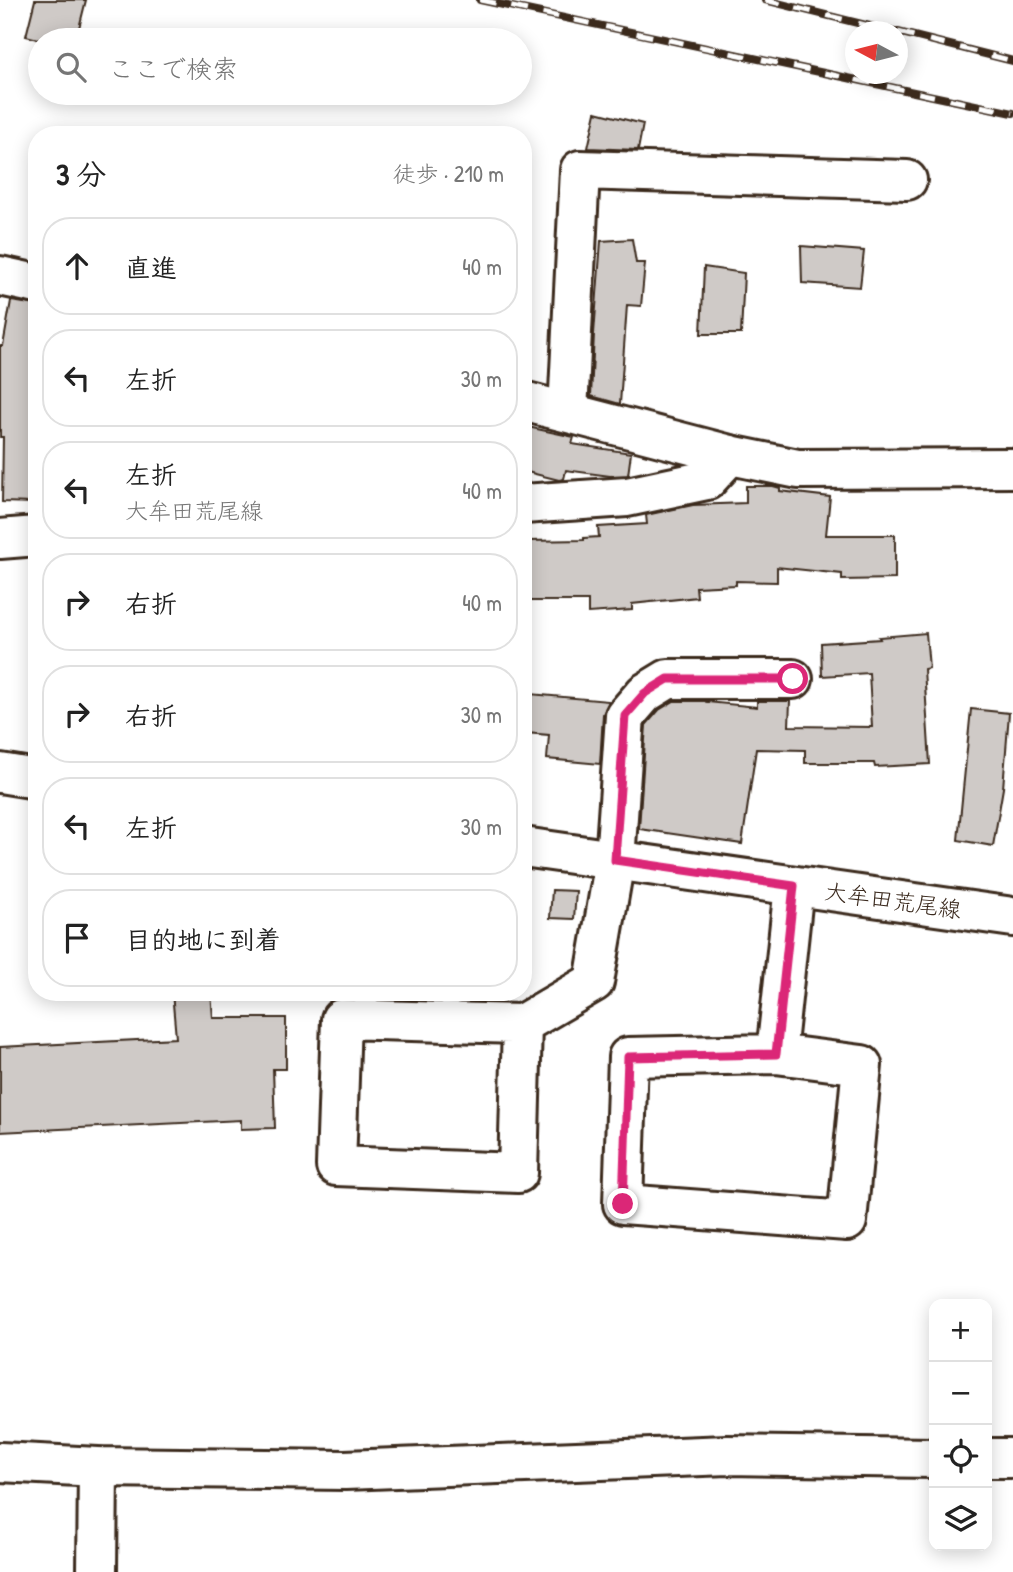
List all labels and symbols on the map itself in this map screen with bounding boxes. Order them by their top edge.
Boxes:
north arrow [845,21,908,84]
route start [777,663,808,694]
street label: 大牟田荒尾線 [823,875,963,925]
route end [607,1188,638,1219]

